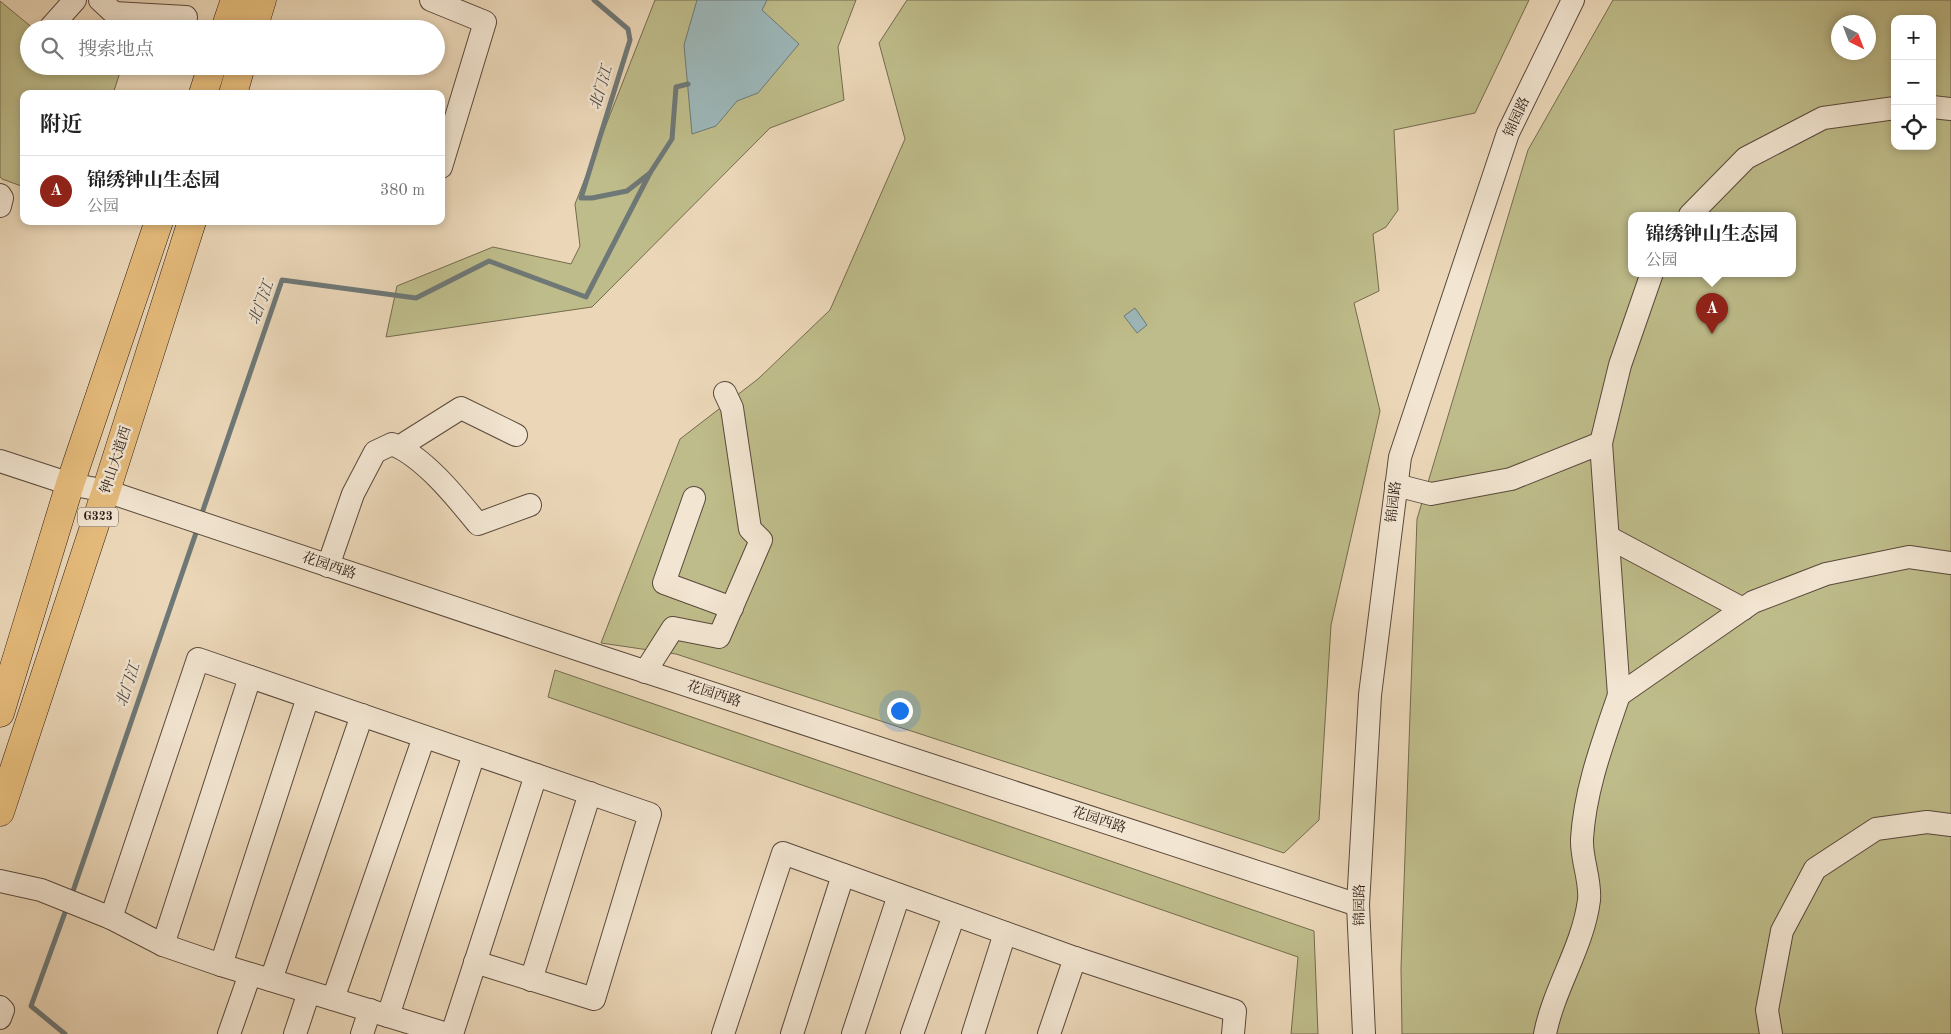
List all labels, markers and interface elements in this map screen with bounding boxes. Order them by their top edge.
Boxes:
north arrow [1831,15,1876,60]
map controls [1891,15,1936,150]
button: + [1891,15,1936,60]
search box [20,20,445,75]
icon: search [38,34,66,62]
text: 搜索地点 [78,41,154,60]
button: − [1891,60,1936,105]
water label: 北门江 [586,62,616,112]
street label: 锦园路 [1501,95,1532,139]
button: locate [1891,105,1936,150]
text: 附近 [40,115,82,136]
text: 锦绣钟山生态园 [87,172,220,191]
text: A [50,183,62,199]
text: 380 m [380,183,425,199]
text: 公园 [87,199,119,215]
popup [1628,212,1796,277]
text: 锦绣钟山生态园 [1645,226,1779,245]
text: 公园 [1645,253,1678,269]
water label: 北门江 [245,277,278,327]
pin: A [1696,293,1728,334]
street label: 钟山大道西 [98,424,133,495]
street label: 锦园路 [1384,480,1404,524]
road number: G323 [78,508,118,526]
street label: 花园西路 [300,549,358,582]
water label: 北门江 [113,659,144,709]
street label: 花园西路 [685,678,743,709]
your location [887,698,913,724]
street label: 花园西路 [1070,804,1128,835]
street label: 锦园路 [1352,884,1367,926]

